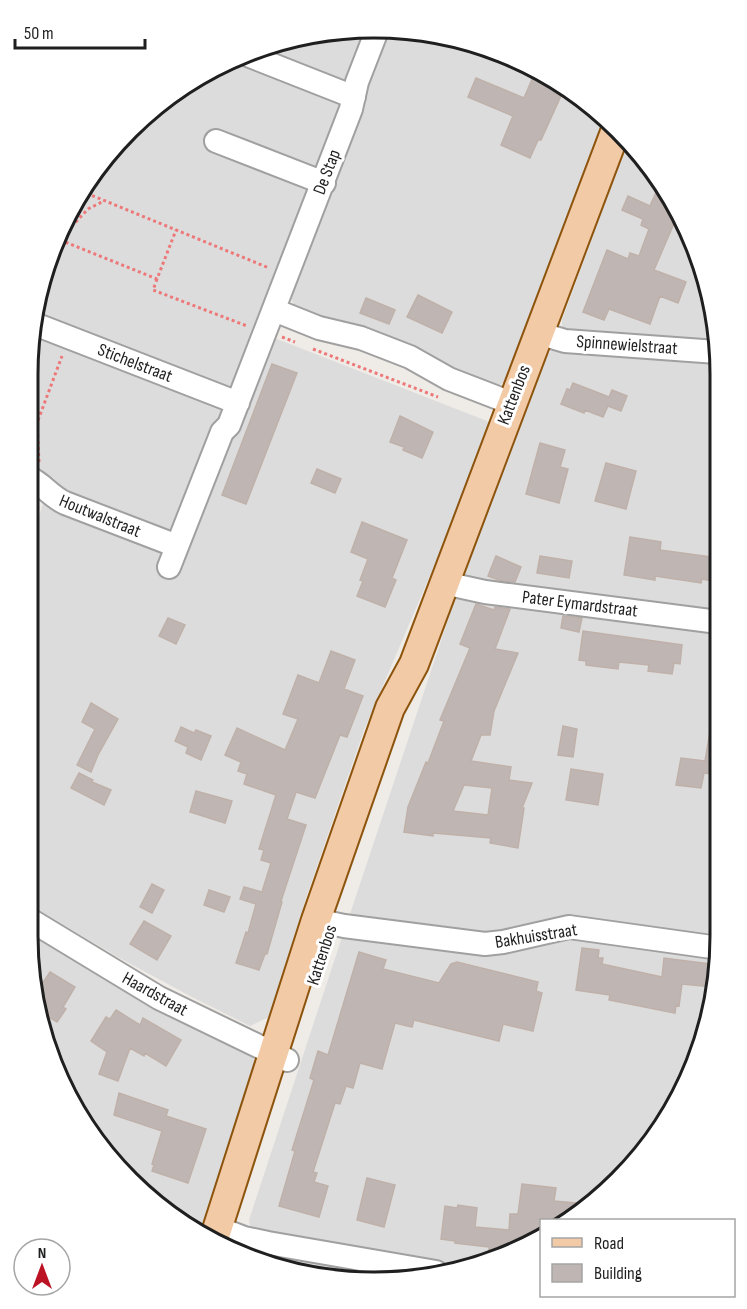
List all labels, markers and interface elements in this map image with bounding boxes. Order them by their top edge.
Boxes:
scale bar [15,12,146,50]
text: 50 m [24,23,54,44]
street label: De Stap [309,147,345,197]
street label: Spinnewielstraat [576,331,679,359]
street label: Stichelstraat [95,339,176,387]
street label: Kattenbos [493,362,535,428]
street label: Houtwalstraat [56,490,144,542]
street label: Pater Eymardstraat [521,586,640,622]
street label: Bakhuisstraat [493,919,579,953]
street label: Kattenbos [302,922,342,988]
street label: Haardstraat [119,967,192,1021]
legend [540,1219,735,1297]
text: Road [594,1233,624,1254]
north arrow [12,1237,72,1297]
text: N [38,1244,46,1263]
text: Building [594,1263,642,1284]

